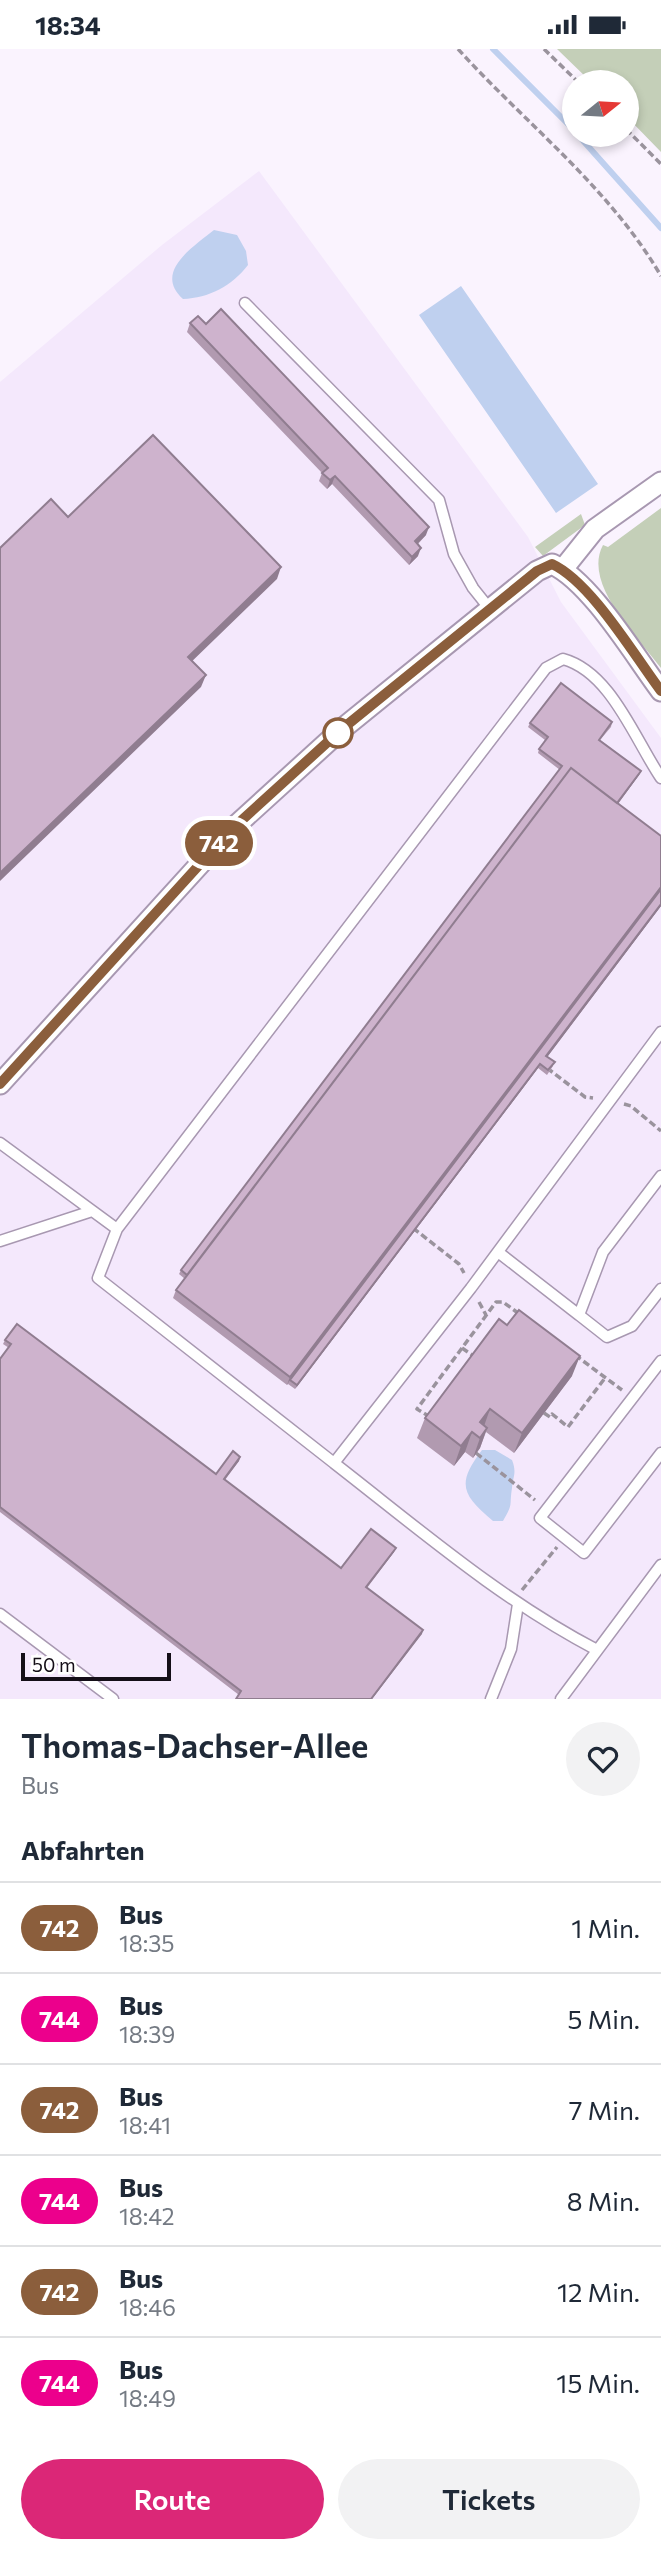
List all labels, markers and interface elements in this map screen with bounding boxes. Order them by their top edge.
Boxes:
text: 18:34 [35,9,101,40]
north arrow [562,70,639,147]
map controls [562,70,639,147]
unlabelled marker [323,718,353,748]
line badge: 742 [179,820,259,866]
text: 742 [199,828,239,857]
scale bar [21,1650,172,1682]
text: 50 m [32,1653,76,1676]
button: heart [566,1722,640,1796]
text: Thomas-Dachser-Allee [21,1724,369,1765]
text: Bus [21,1771,59,1799]
text: Abfahrten [21,1834,144,1865]
text: Bus [119,1898,163,1929]
text: 1 Min. [571,1912,640,1943]
text: 742 [40,1913,79,1942]
text: 18:35 [119,1929,175,1957]
text: Bus [119,1989,163,2020]
text: 5 Min. [567,2003,640,2034]
text: 744 [39,2004,80,2033]
text: 18:39 [119,2020,175,2048]
text: Bus [119,2080,163,2111]
text: 7 Min. [569,2094,640,2125]
text: 742 [40,2095,79,2124]
text: 18:41 [119,2111,171,2139]
text: Bus [119,2171,163,2202]
text: 8 Min. [567,2185,640,2216]
text: 744 [39,2186,80,2215]
text: 18:42 [119,2202,174,2230]
text: Bus [119,2262,163,2293]
text: 12 Min. [557,2276,640,2307]
text: 742 [40,2277,79,2306]
text: 18:46 [119,2293,176,2321]
text: Bus [119,2353,163,2384]
text: 15 Min. [556,2367,640,2398]
text: 744 [39,2368,80,2397]
text: 18:49 [119,2384,176,2412]
button: Route [21,2459,324,2539]
button: Tickets [338,2459,640,2539]

